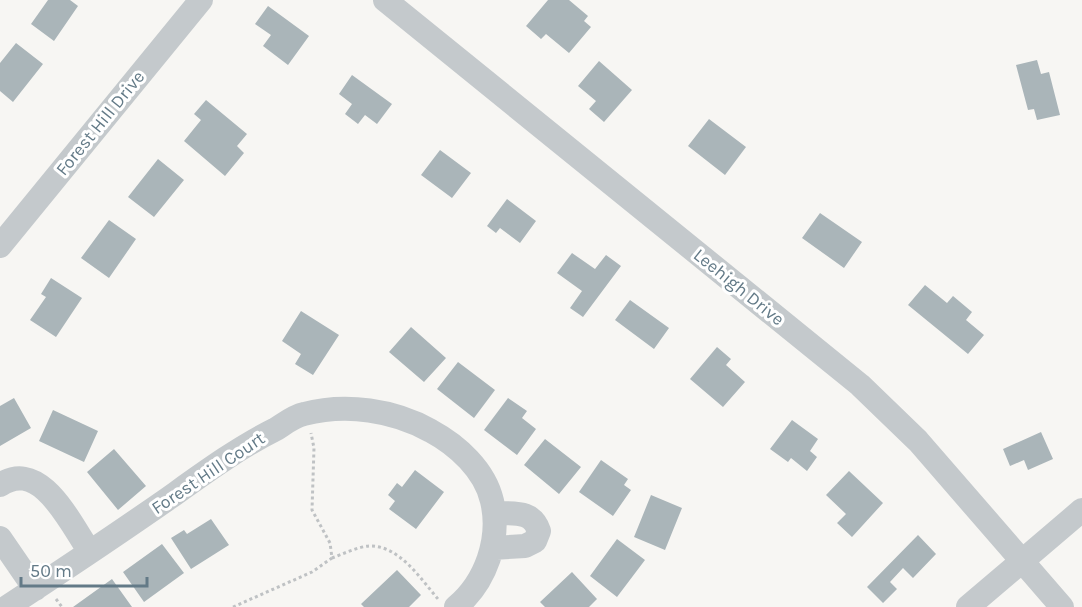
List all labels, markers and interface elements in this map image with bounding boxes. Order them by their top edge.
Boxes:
street label: Forest Hill Drive [51,66,149,180]
street label: Leehigh Drive [689,244,789,330]
street label: Forest Hill Court [147,427,269,519]
scale bar [21,550,147,588]
text: 50 m [30,560,72,582]

